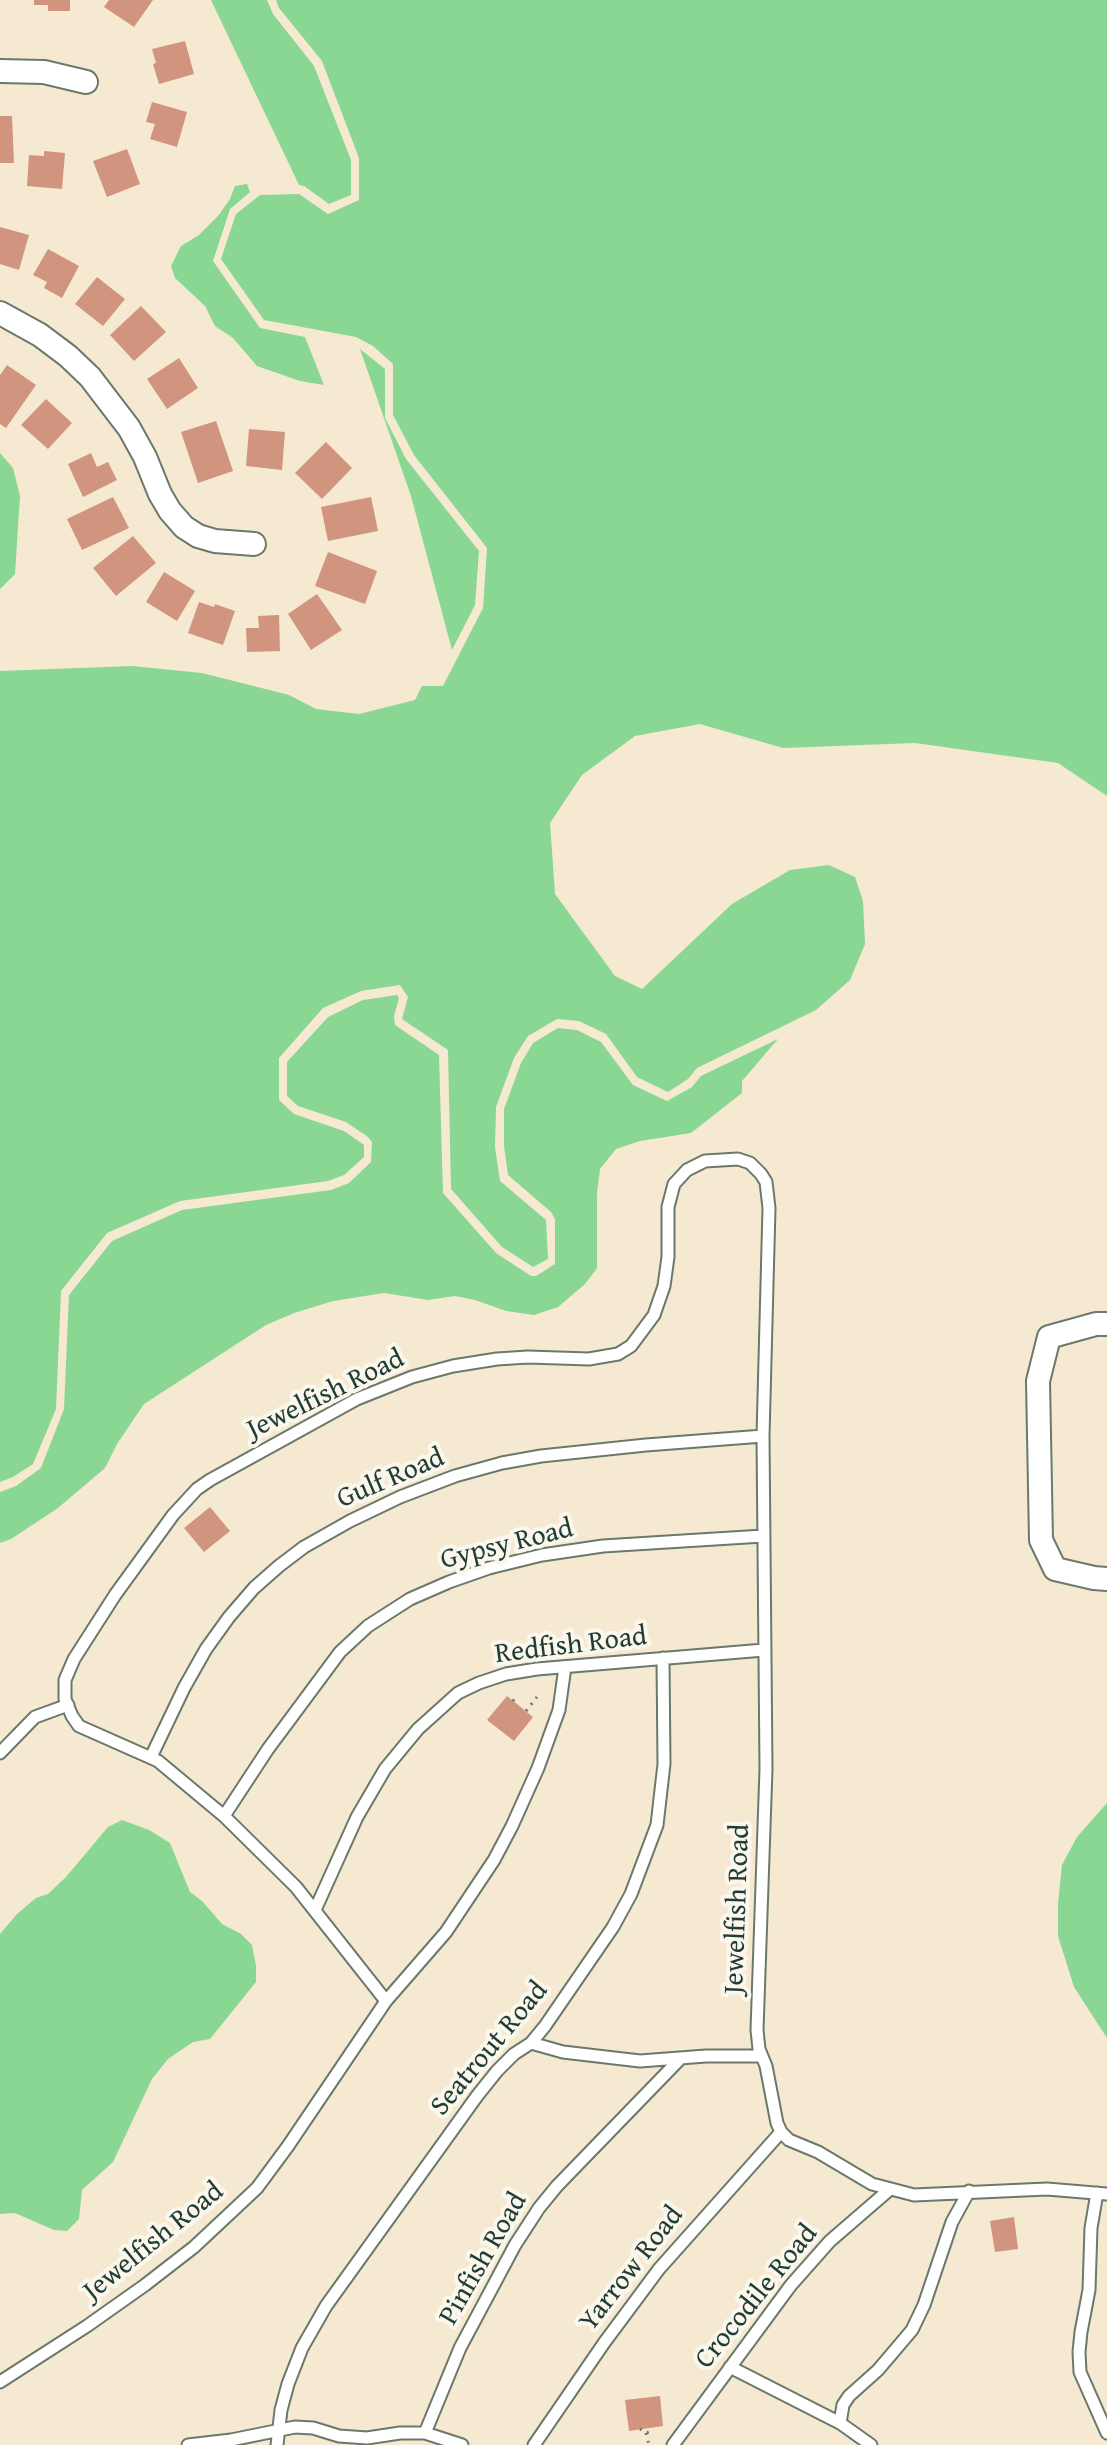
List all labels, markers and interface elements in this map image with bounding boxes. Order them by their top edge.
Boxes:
street label: Jewelfish Road [242,1342,410,1448]
street label: Gulf Road [332,1441,450,1517]
street label: Gypsy Road [437,1512,577,1578]
street label: Redfish Road [493,1620,649,1672]
street label: Jewelfish Road [718,1823,758,1995]
street label: Seatrout Road [424,1975,556,2123]
street label: Jewelfish Road [77,2175,231,2309]
street label: Pinfish Road [433,2187,535,2331]
street label: Yarrow Road [573,2200,691,2338]
street label: Crocodile Road [689,2218,825,2376]

